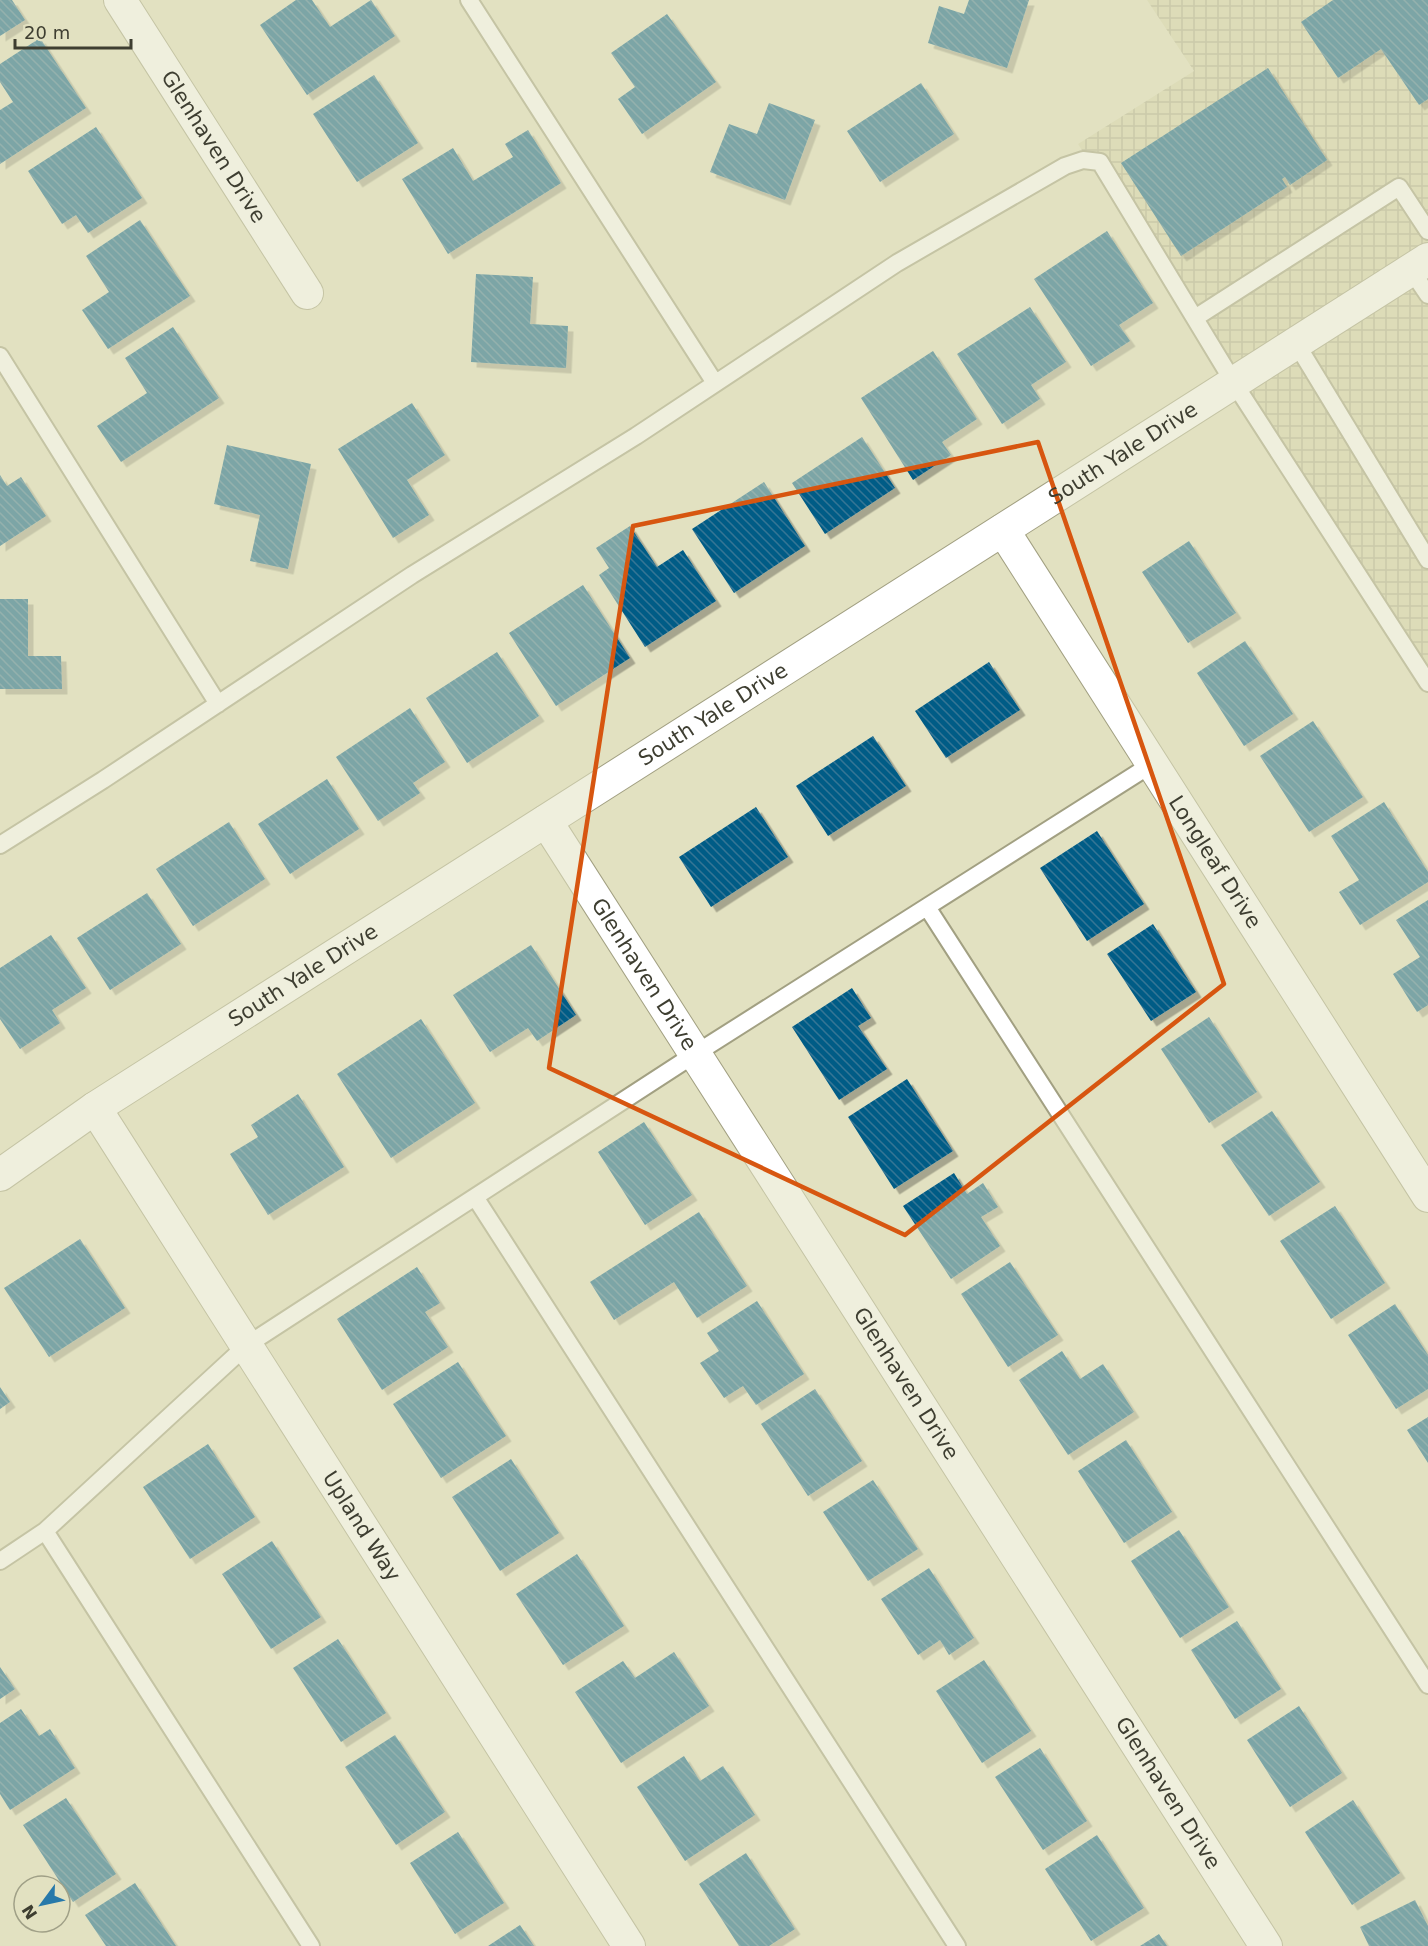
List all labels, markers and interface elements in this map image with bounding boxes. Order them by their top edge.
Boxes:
scale bar [15,12,130,50]
text: 20 m [24,22,70,43]
street label: Glenhaven Drive [156,66,271,227]
street label: South Yale Drive [1044,397,1202,510]
street label: South Yale Drive [634,658,792,771]
street label: Longleaf Drive [1164,791,1266,933]
street label: Glenhaven Drive [587,894,702,1055]
street label: South Yale Drive [224,919,382,1032]
street label: Glenhaven Drive [849,1303,964,1464]
street label: Upland Way [318,1467,405,1586]
street label: Glenhaven Drive [1111,1712,1226,1874]
north arrow [12,1874,72,1934]
text: N [18,1901,41,1923]

